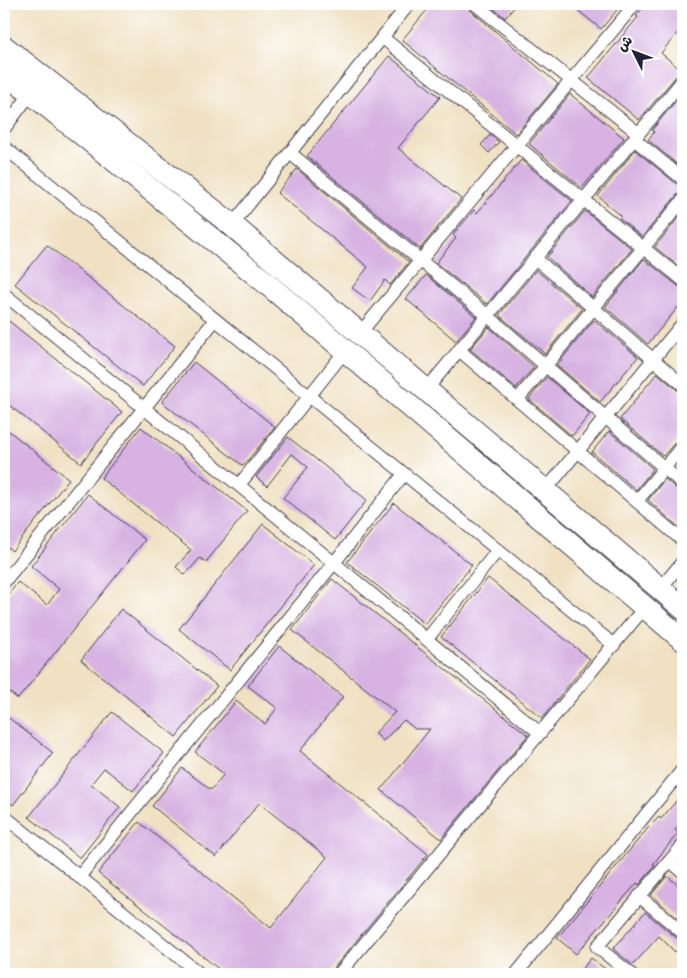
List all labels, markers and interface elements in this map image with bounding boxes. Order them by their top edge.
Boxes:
north arrow [610,28,660,78]
text: ش [613,32,636,55]

